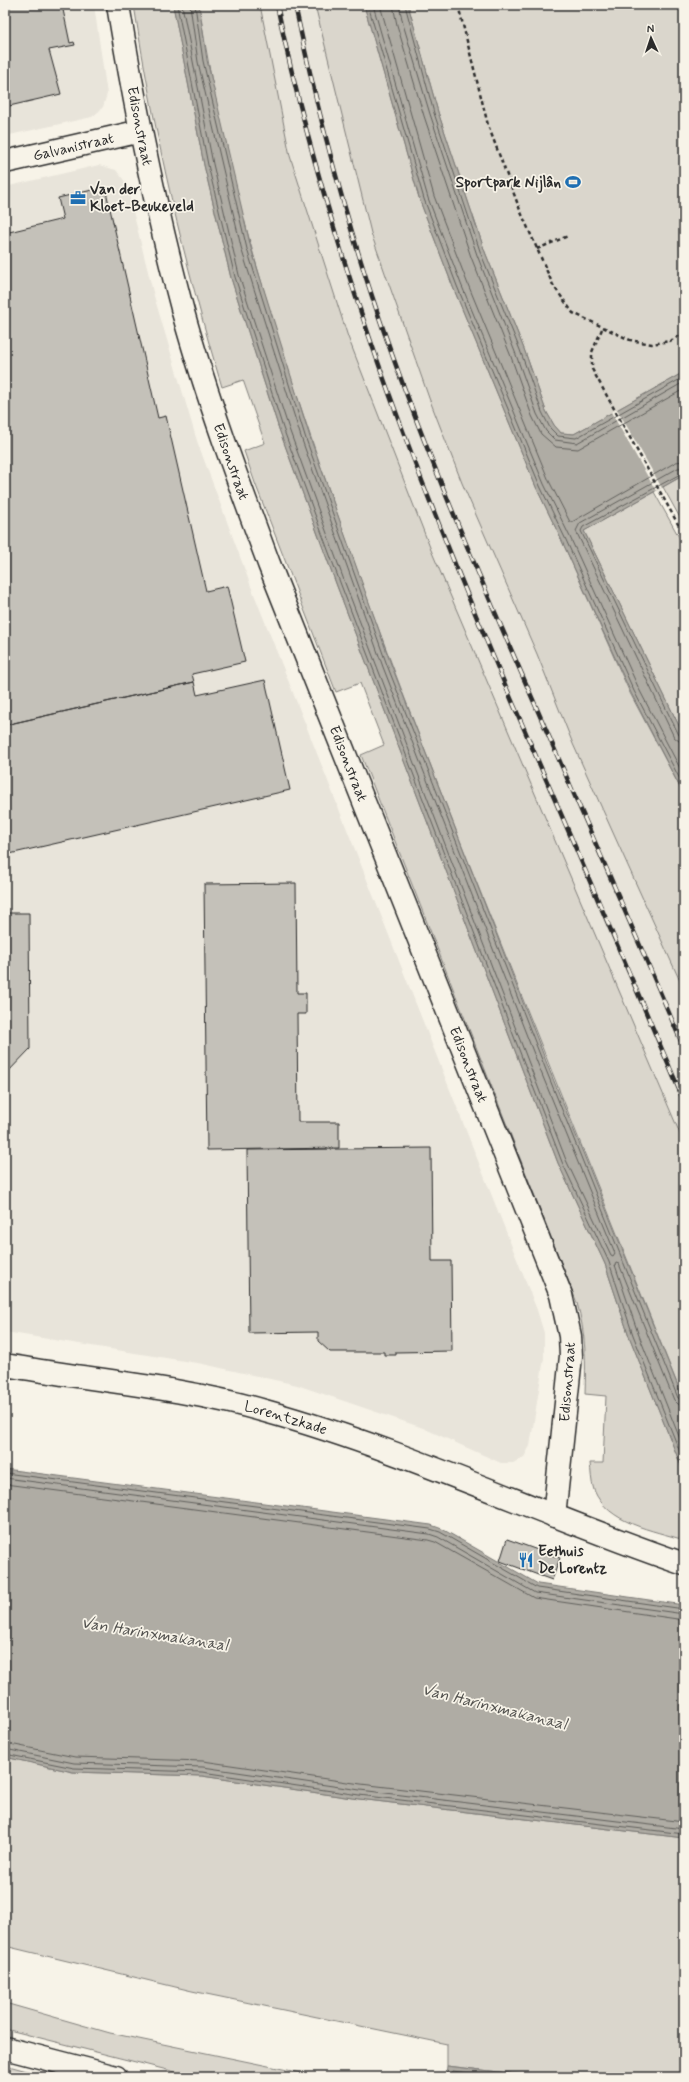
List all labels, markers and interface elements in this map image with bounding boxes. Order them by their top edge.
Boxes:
north arrow [631,18,671,58]
text: N [647,22,655,36]
street label: Edisonstraat [122,85,157,168]
street label: Galvanistraat [31,128,116,166]
place label: Sportpark Nijlân [456,173,561,193]
sports icon: Sportpark Nijlân [564,173,582,191]
place label: Van der Kloet-Beukeveld [90,180,194,217]
office icon: Van der Kloet-Beukeveld [69,189,87,207]
street label: Edisonstraat [208,421,254,503]
street label: Edisonstraat [324,723,372,805]
street label: Edisonstraat [444,1024,492,1106]
street label: Edisonstraat [555,1341,581,1423]
street label: Lorentzkade [242,1397,330,1440]
place label: Eethuis De Lorentz [538,1542,607,1579]
restaurant icon: Eethuis De Lorentz [517,1551,535,1569]
water label: Van Harinxmakanaal [80,1612,231,1657]
water label: Van Harinxmakanaal [420,1679,570,1736]

